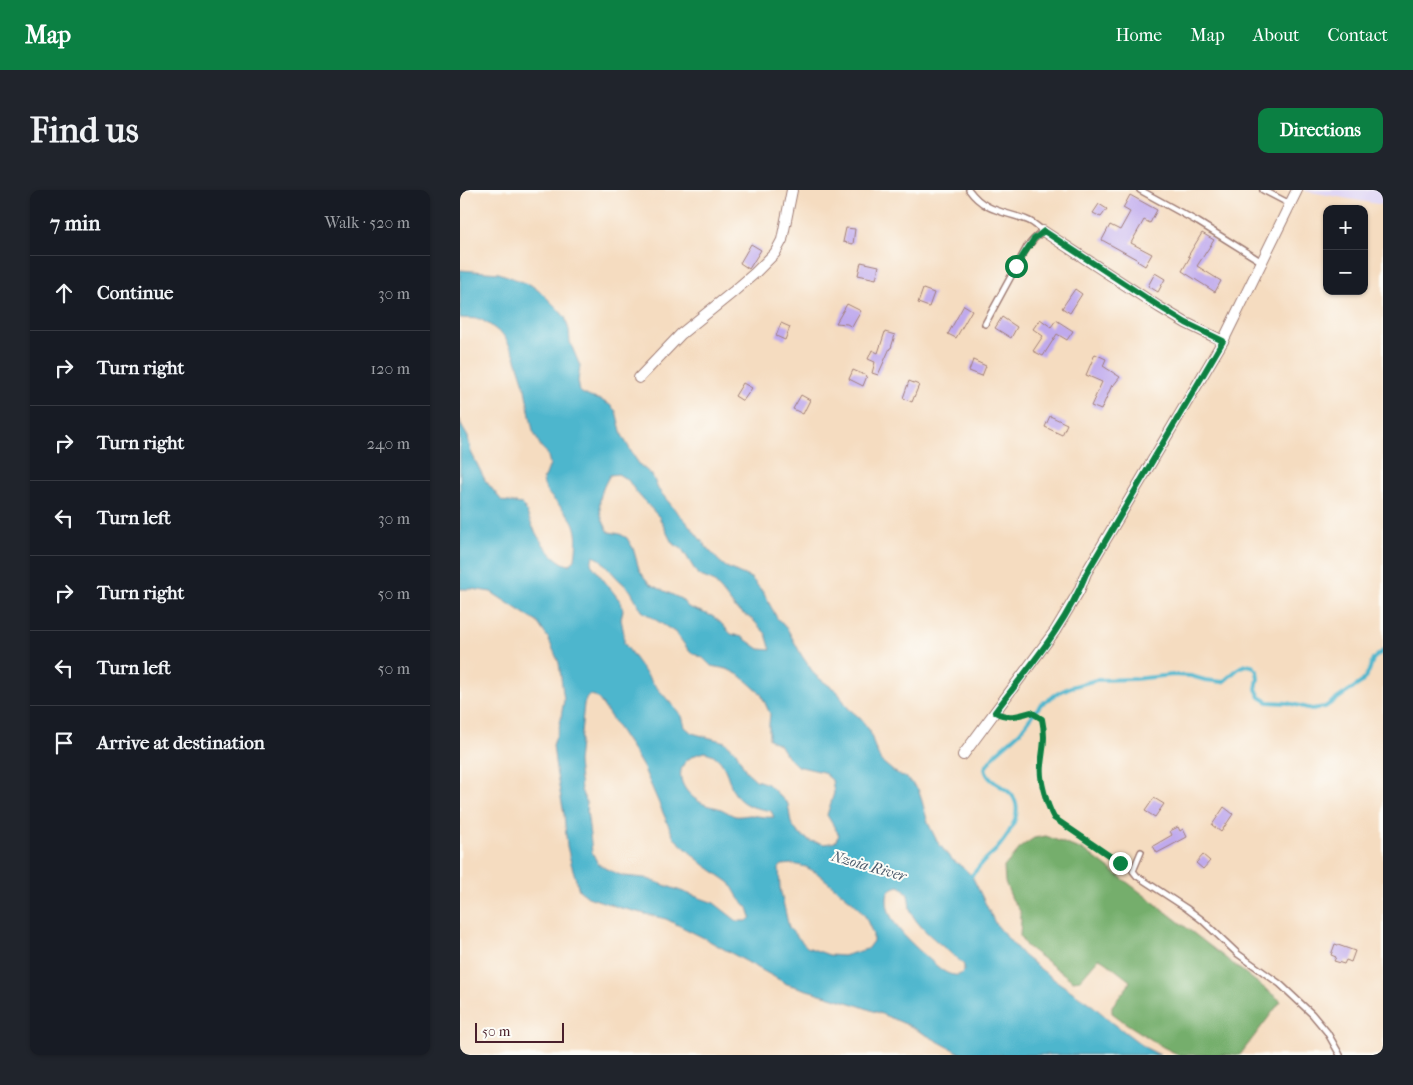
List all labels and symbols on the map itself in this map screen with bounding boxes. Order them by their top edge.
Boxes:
route start [1005,255,1028,278]
water label: Nzoia River [829,847,910,886]
route end [1109,852,1132,875]
scale bar [475,1020,564,1043]

